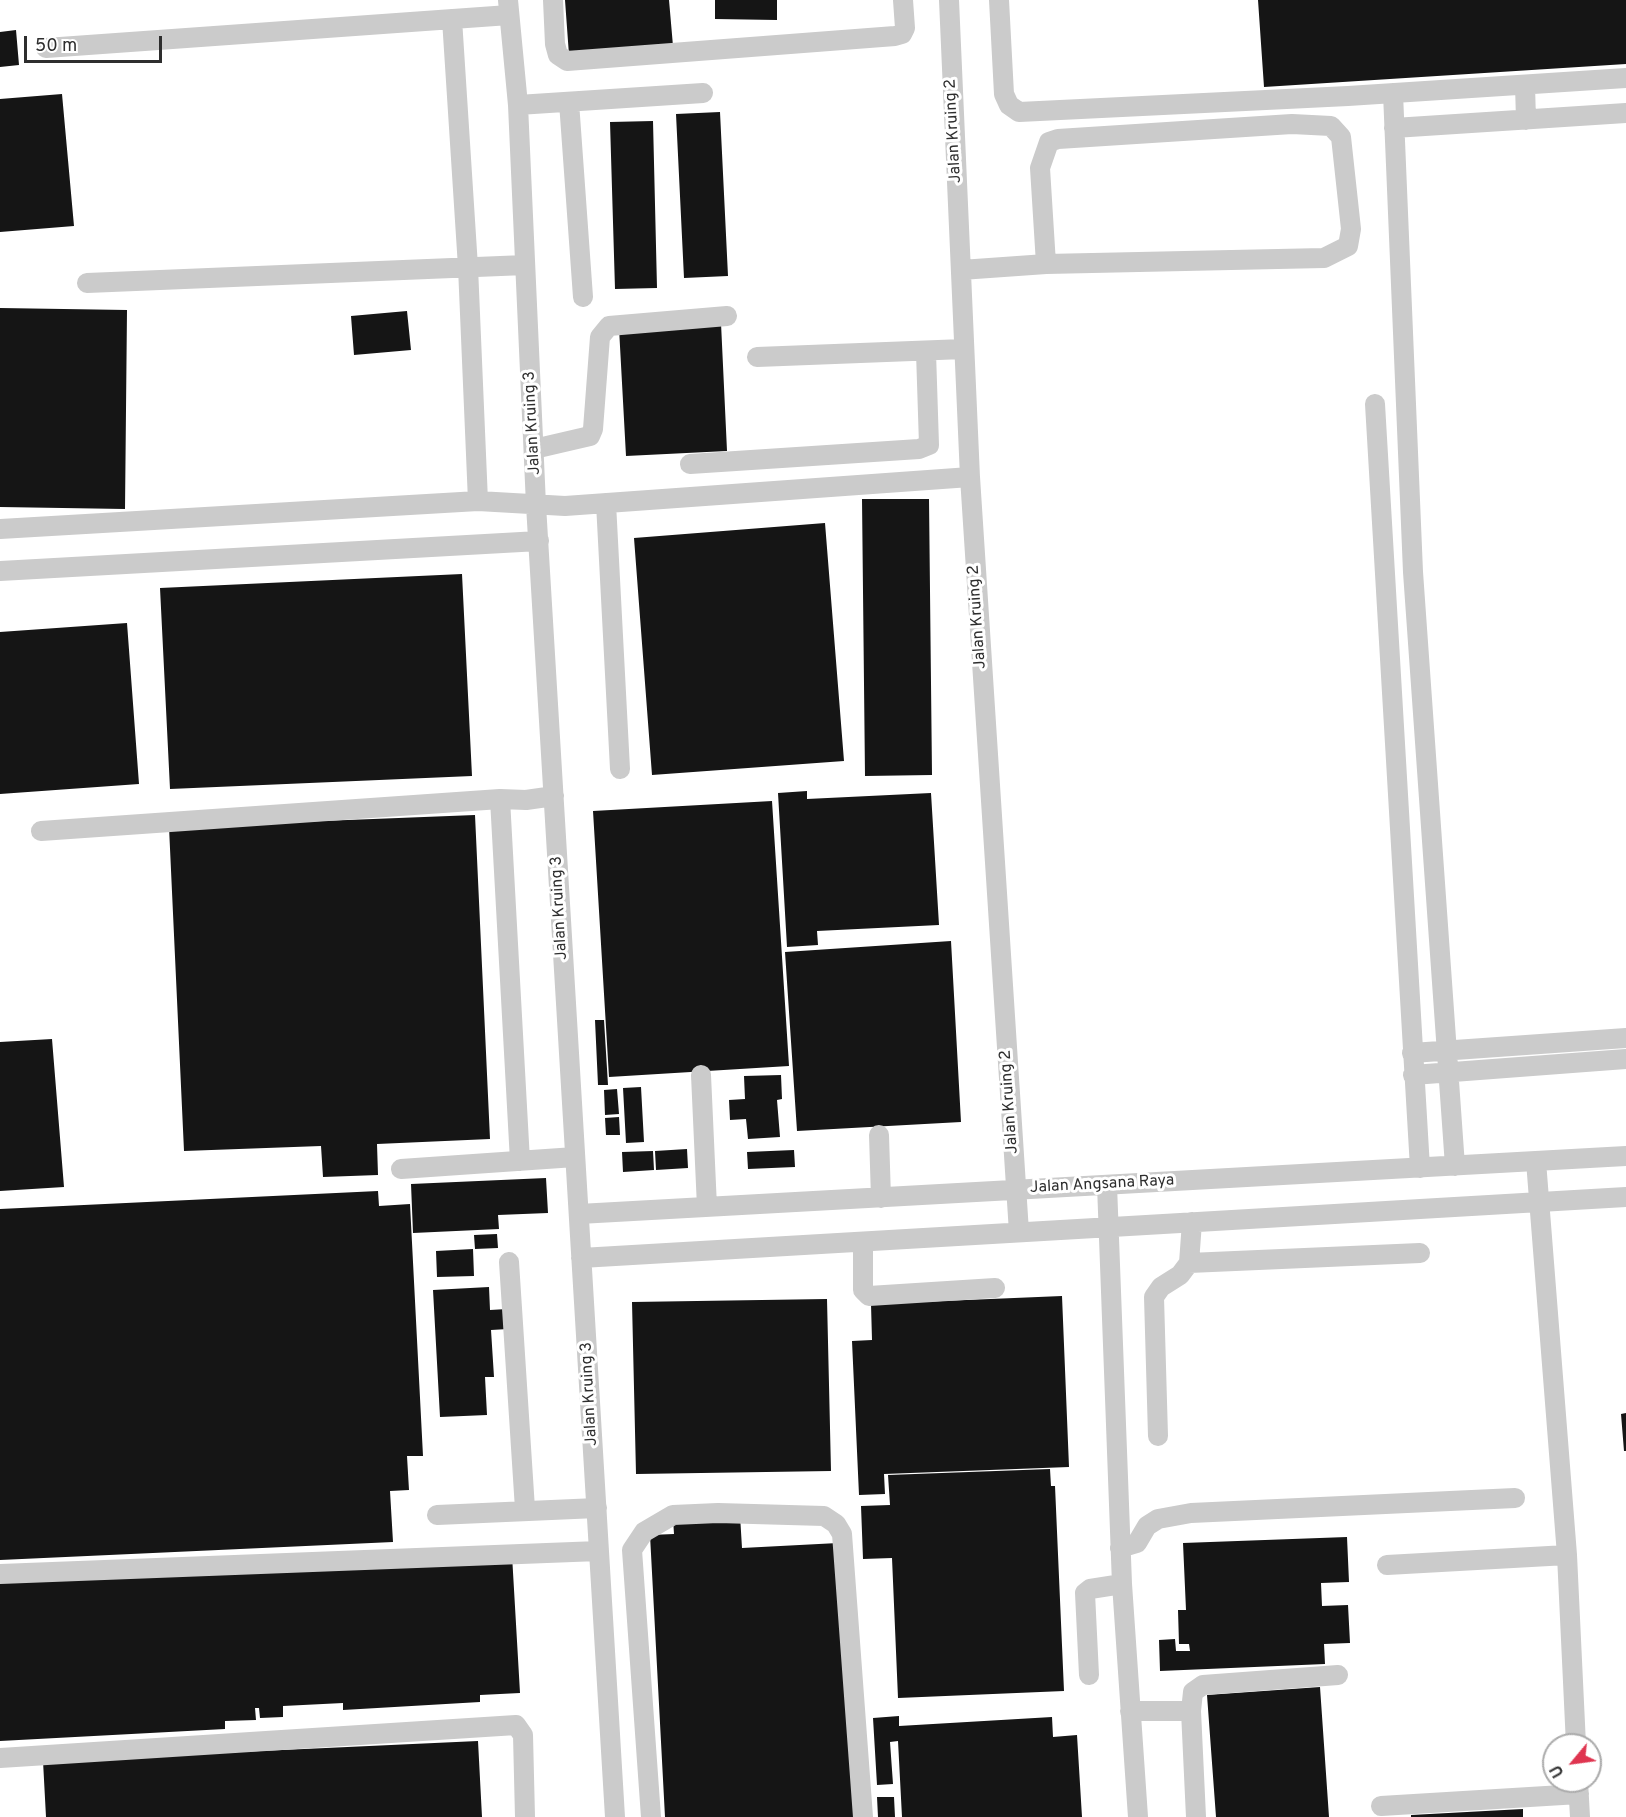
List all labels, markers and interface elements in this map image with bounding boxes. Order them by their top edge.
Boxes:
scale bar [27,24,165,62]
text: 50 m [35,35,77,58]
street label: Jalan Kruing 2 [942,78,966,184]
street label: Jalan Kruing 3 [521,371,545,475]
street label: Jalan Kruing 2 [965,564,991,670]
street label: Jalan Kruing 3 [548,856,572,960]
street label: Jalan Kruing 2 [997,1049,1023,1155]
street label: Jalan Angsana Raya [1029,1172,1175,1198]
street label: Jalan Kruing 3 [578,1342,602,1446]
north arrow [1542,1733,1602,1793]
text: U [1546,1761,1570,1781]

